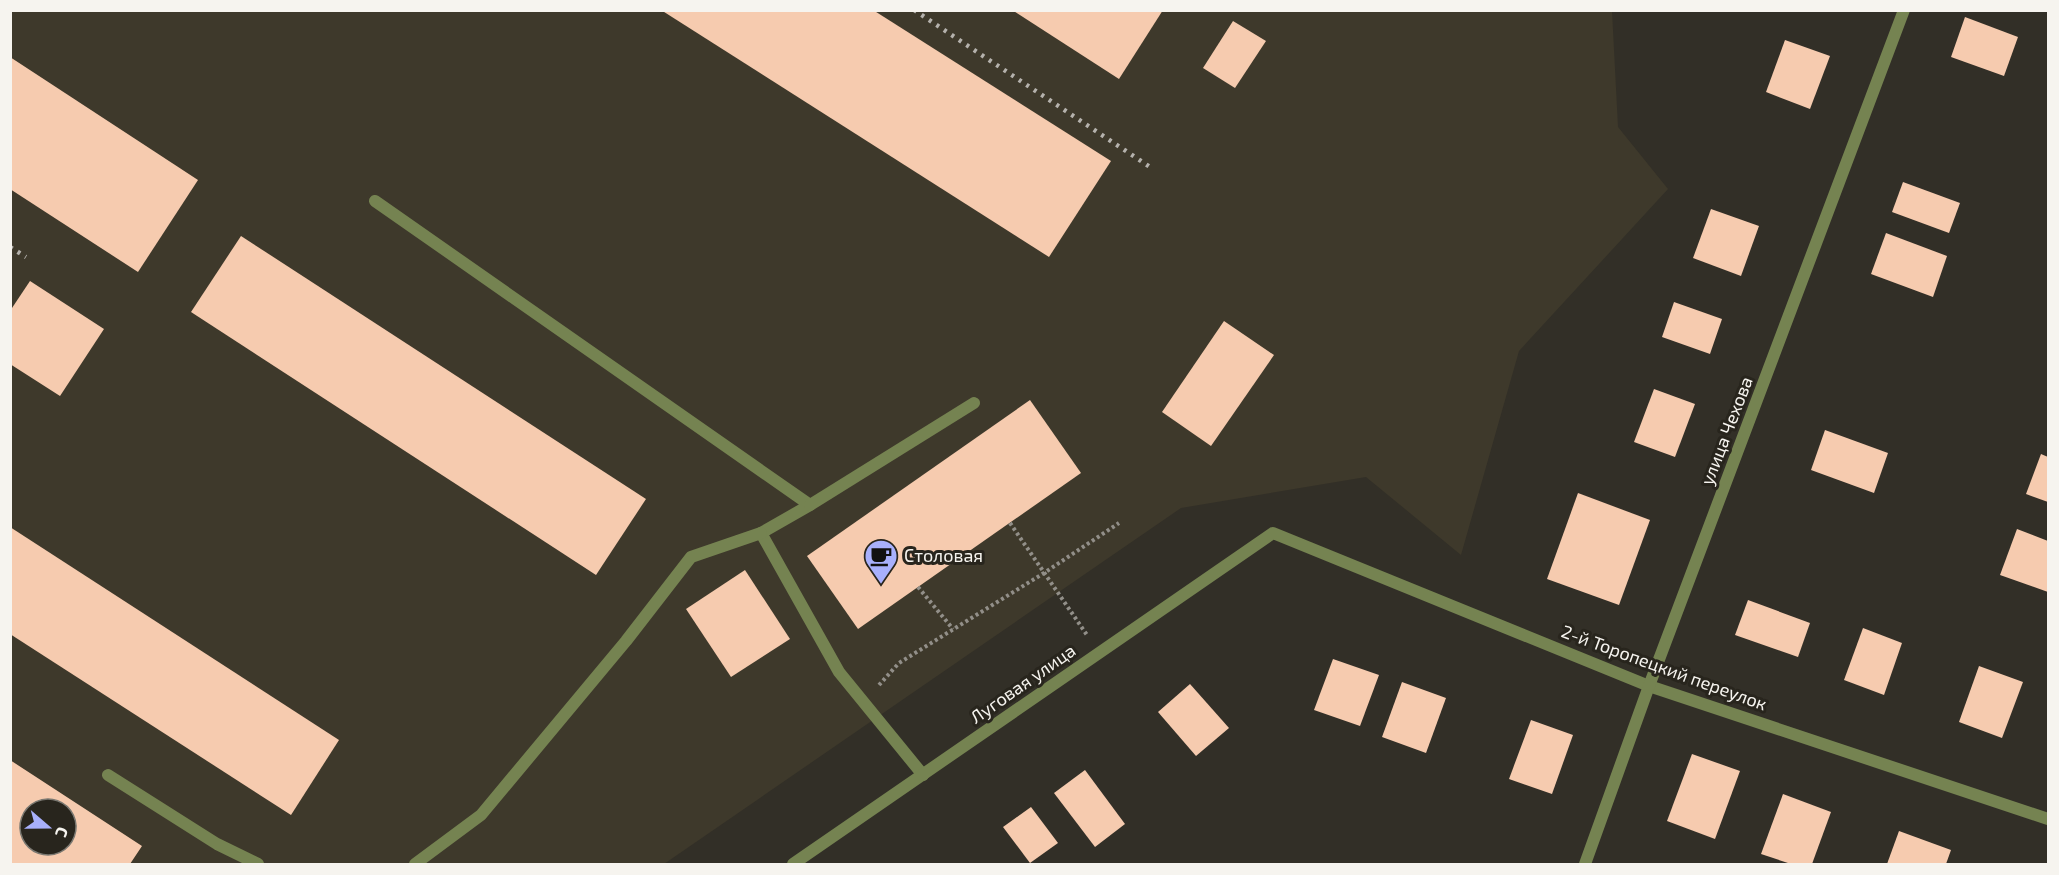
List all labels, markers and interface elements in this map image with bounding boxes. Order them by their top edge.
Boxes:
street label: улица Чехова [1695,373,1757,488]
cafe icon: Столовая [863,538,899,585]
place label: Столовая [904,544,983,566]
street label: 2-й Торопецкий переулок [1559,620,1770,715]
street label: Луговая улица [965,639,1079,728]
north arrow [18,797,78,857]
text: С [52,825,73,840]

